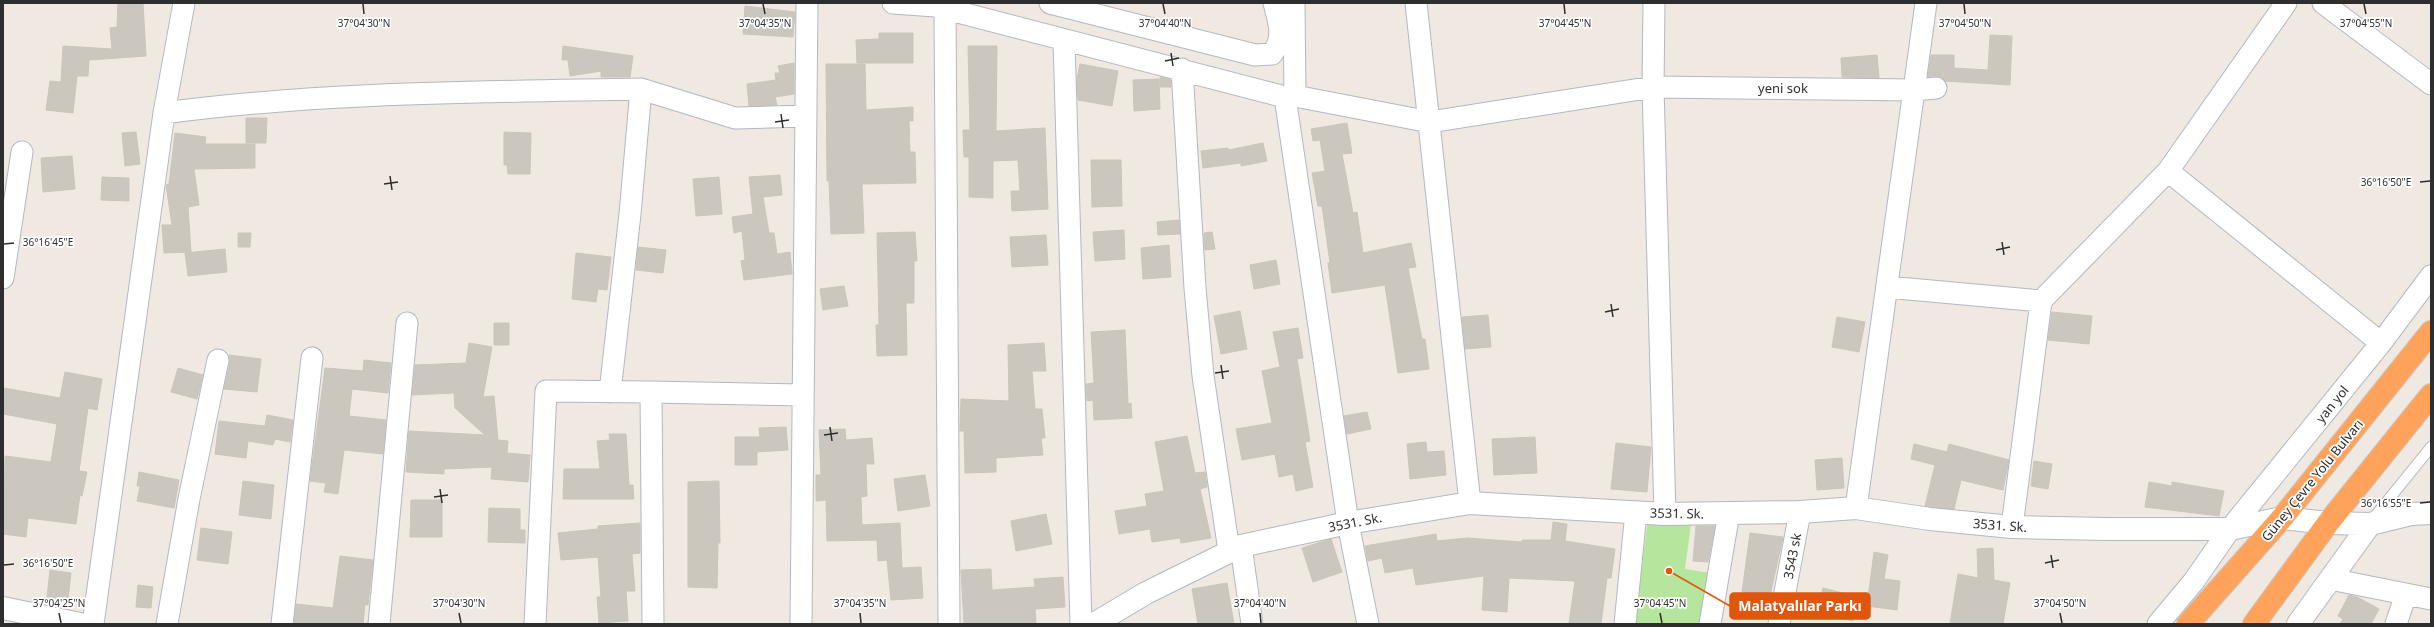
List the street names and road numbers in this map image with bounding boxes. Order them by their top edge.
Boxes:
street label: yeni sok [1758,79,1808,97]
street label: yan yol [2311,382,2353,426]
street label: Güney Çevre Yolu Bulvarı [2257,415,2367,545]
street label: 3531. Sk. [1650,504,1704,522]
street label: 3531. Sk. [1327,508,1383,536]
street label: 3531. Sk. [1972,514,2028,536]
street label: 3543 sk [1779,532,1805,580]

